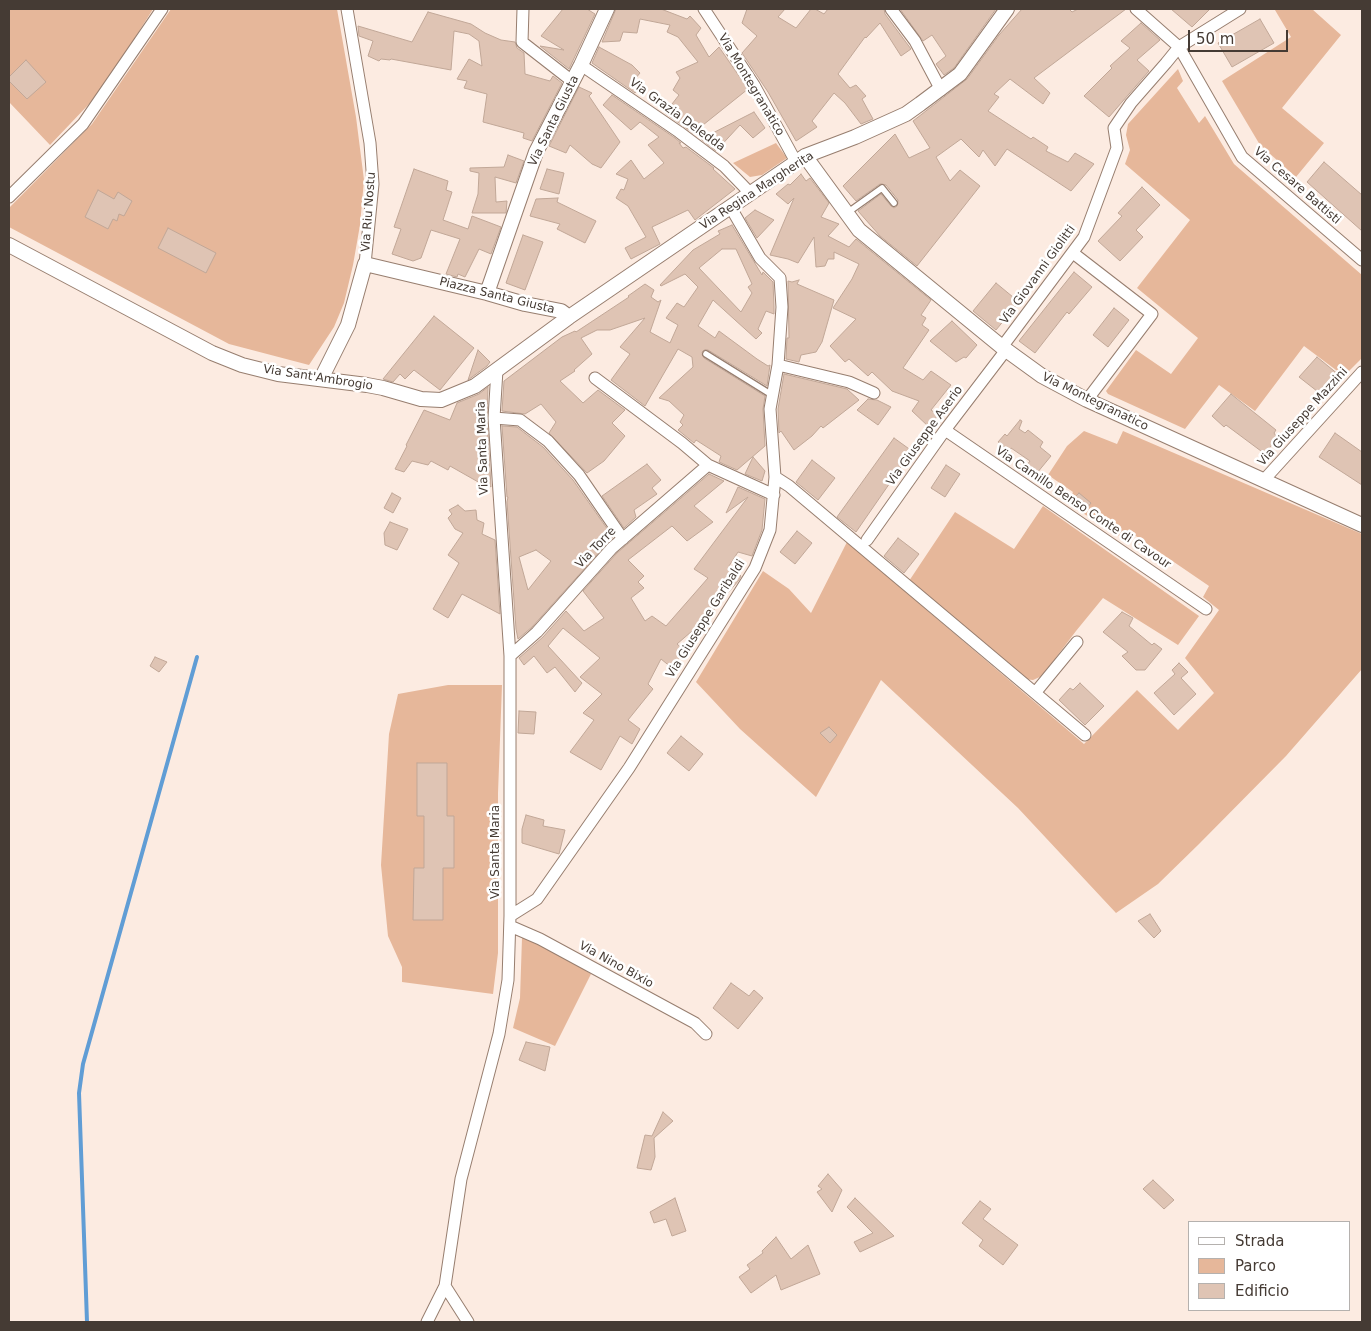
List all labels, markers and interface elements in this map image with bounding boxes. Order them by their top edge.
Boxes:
scale bar [1191,20,1291,52]
text: 50 m [1196,30,1234,48]
street label: Via Montegranatico [715,31,787,139]
street label: Via Santa Giusta [526,73,582,169]
street label: Via Grazia Deledda [626,75,728,155]
street label: Via Cesare Battisti [1251,144,1343,228]
street label: Via Regina Margherita [697,149,817,233]
street label: Via Riu Nostu [359,171,379,253]
street label: Via Giovanni Giolitti [997,223,1079,327]
street label: Piazza Santa Giusta [438,275,556,317]
street label: Via Sant'Ambrogio [262,362,374,394]
street label: Via Giuseppe Mazzini [1255,365,1351,469]
street label: Via Montegranatico [1039,370,1151,434]
street label: Via Giuseppe Aserio [884,383,966,489]
street label: Via Santa Maria [474,401,492,495]
street label: Via Camillo Benso Conte di Cavour [993,444,1173,572]
street label: Via Torre [573,524,619,572]
street label: Via Giuseppe Garibaldi [664,557,748,681]
street label: Via Santa Maria [489,805,503,899]
street label: Via Nino Bixio [576,939,656,991]
legend [1188,1221,1351,1311]
text: Strada [1235,1232,1284,1250]
text: Parco [1235,1257,1276,1275]
text: Edificio [1235,1282,1289,1300]

